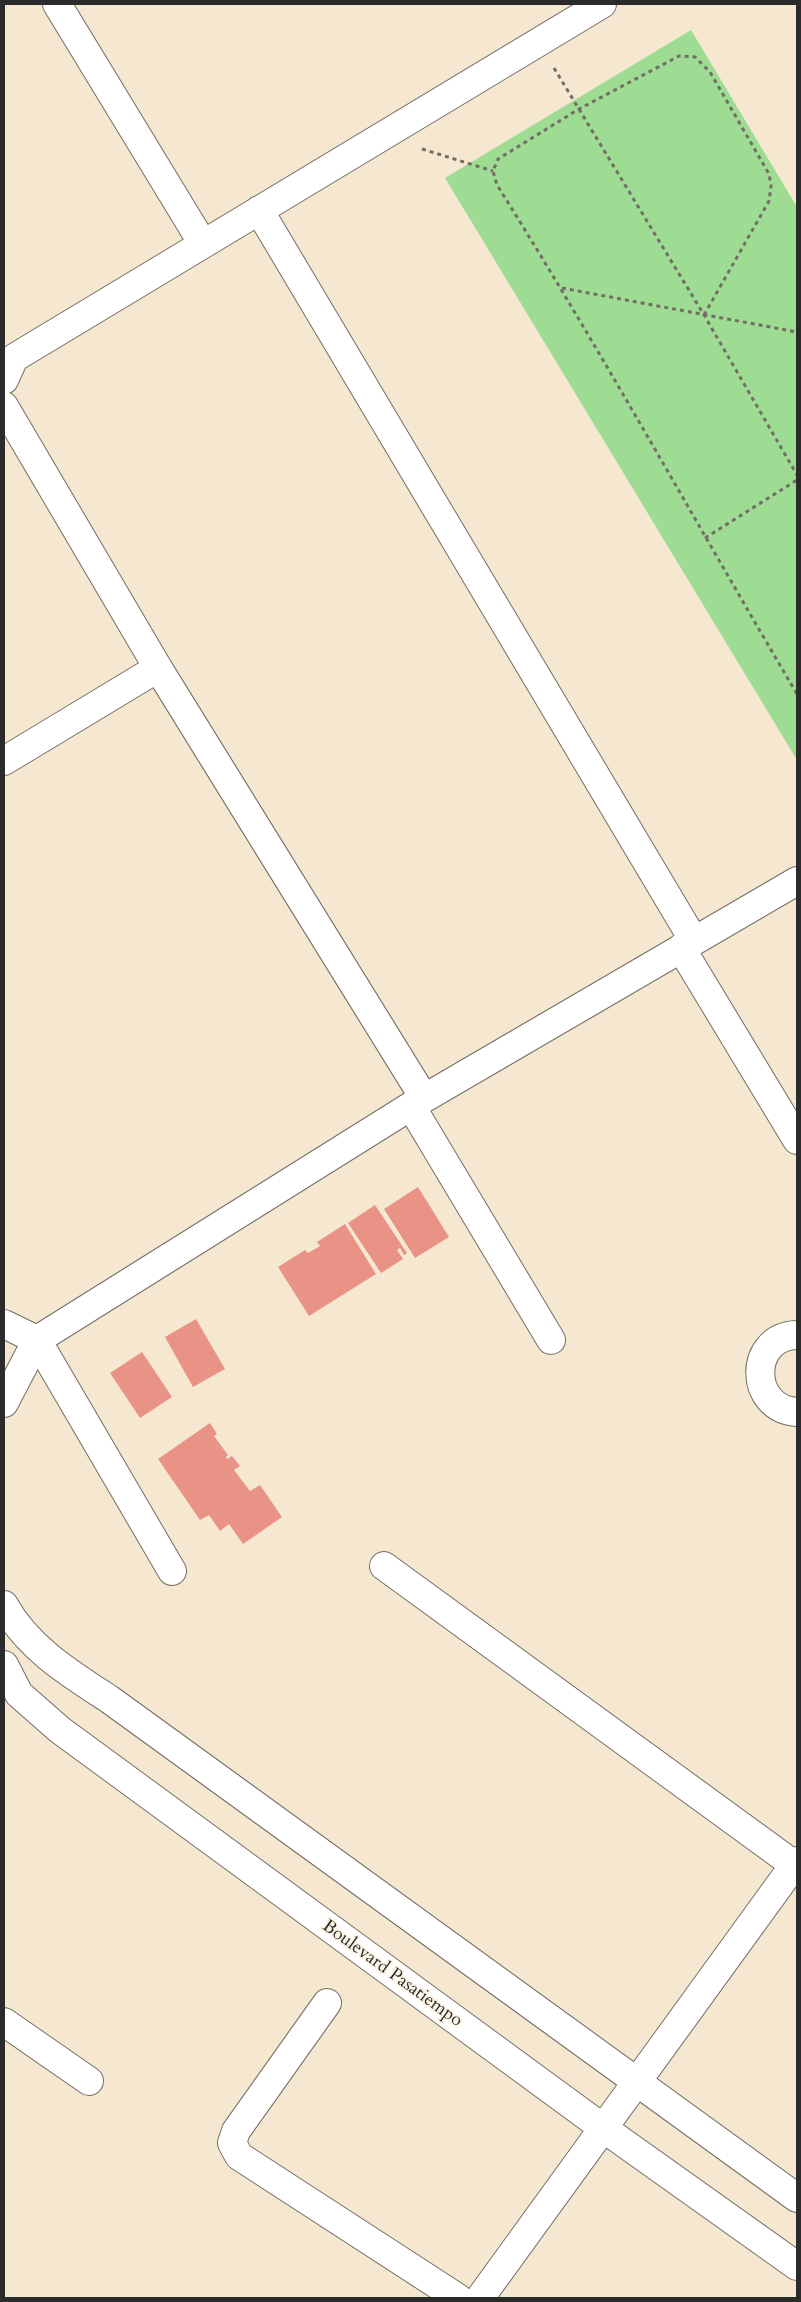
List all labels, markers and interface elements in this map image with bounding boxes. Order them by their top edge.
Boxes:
street label: Boulevard Pasatiempo [318,1916,466,2032]

